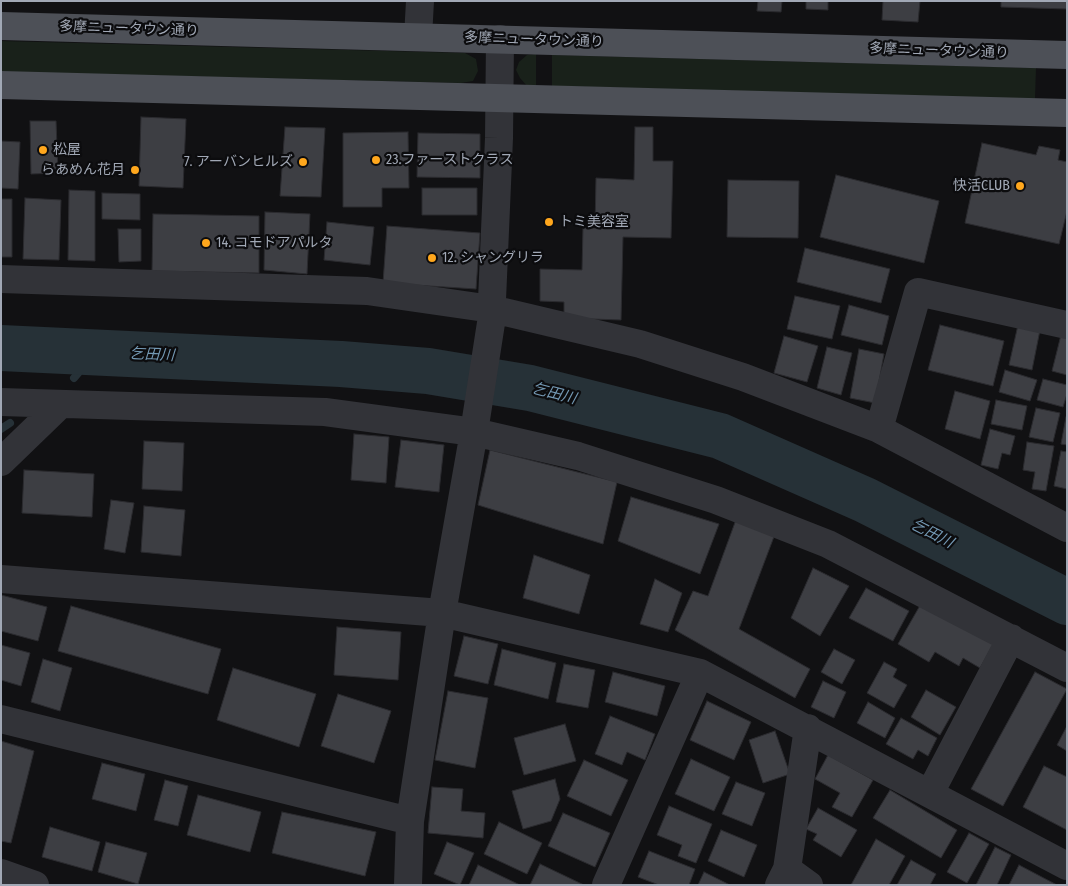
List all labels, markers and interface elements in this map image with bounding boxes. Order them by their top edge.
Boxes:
street label: 多摩ニュータウン通り [59,18,199,40]
street label: 多摩ニュータウン通り [464,29,604,51]
street label: 多摩ニュータウン通り [869,40,1009,62]
place label: 松屋 [53,142,81,158]
marker: 松屋 [37,144,49,156]
place label: 23.ファーストクラス [386,152,513,168]
place label: 7. アーバンヒルズ [184,154,293,170]
marker: 23.ファーストクラス [370,154,382,166]
marker: 7. アーバンヒルズ [297,156,309,168]
place label: らあめん花月 [41,162,125,178]
marker: らあめん花月 [129,164,141,176]
place label: 快活CLUB [953,178,1010,194]
marker: 快活CLUB [1014,180,1026,192]
place label: トミ美容室 [559,214,629,230]
marker: トミ美容室 [543,216,555,228]
place label: 14. コモドアパルタ [216,235,332,251]
marker: 14. コモドアパルタ [200,237,212,249]
place label: 12. シャングリラ [442,250,544,266]
marker: 12. シャングリラ [426,252,438,264]
water label: 乞田川 [129,345,175,365]
water label: 乞田川 [530,380,578,408]
water label: 乞田川 [908,516,956,552]

